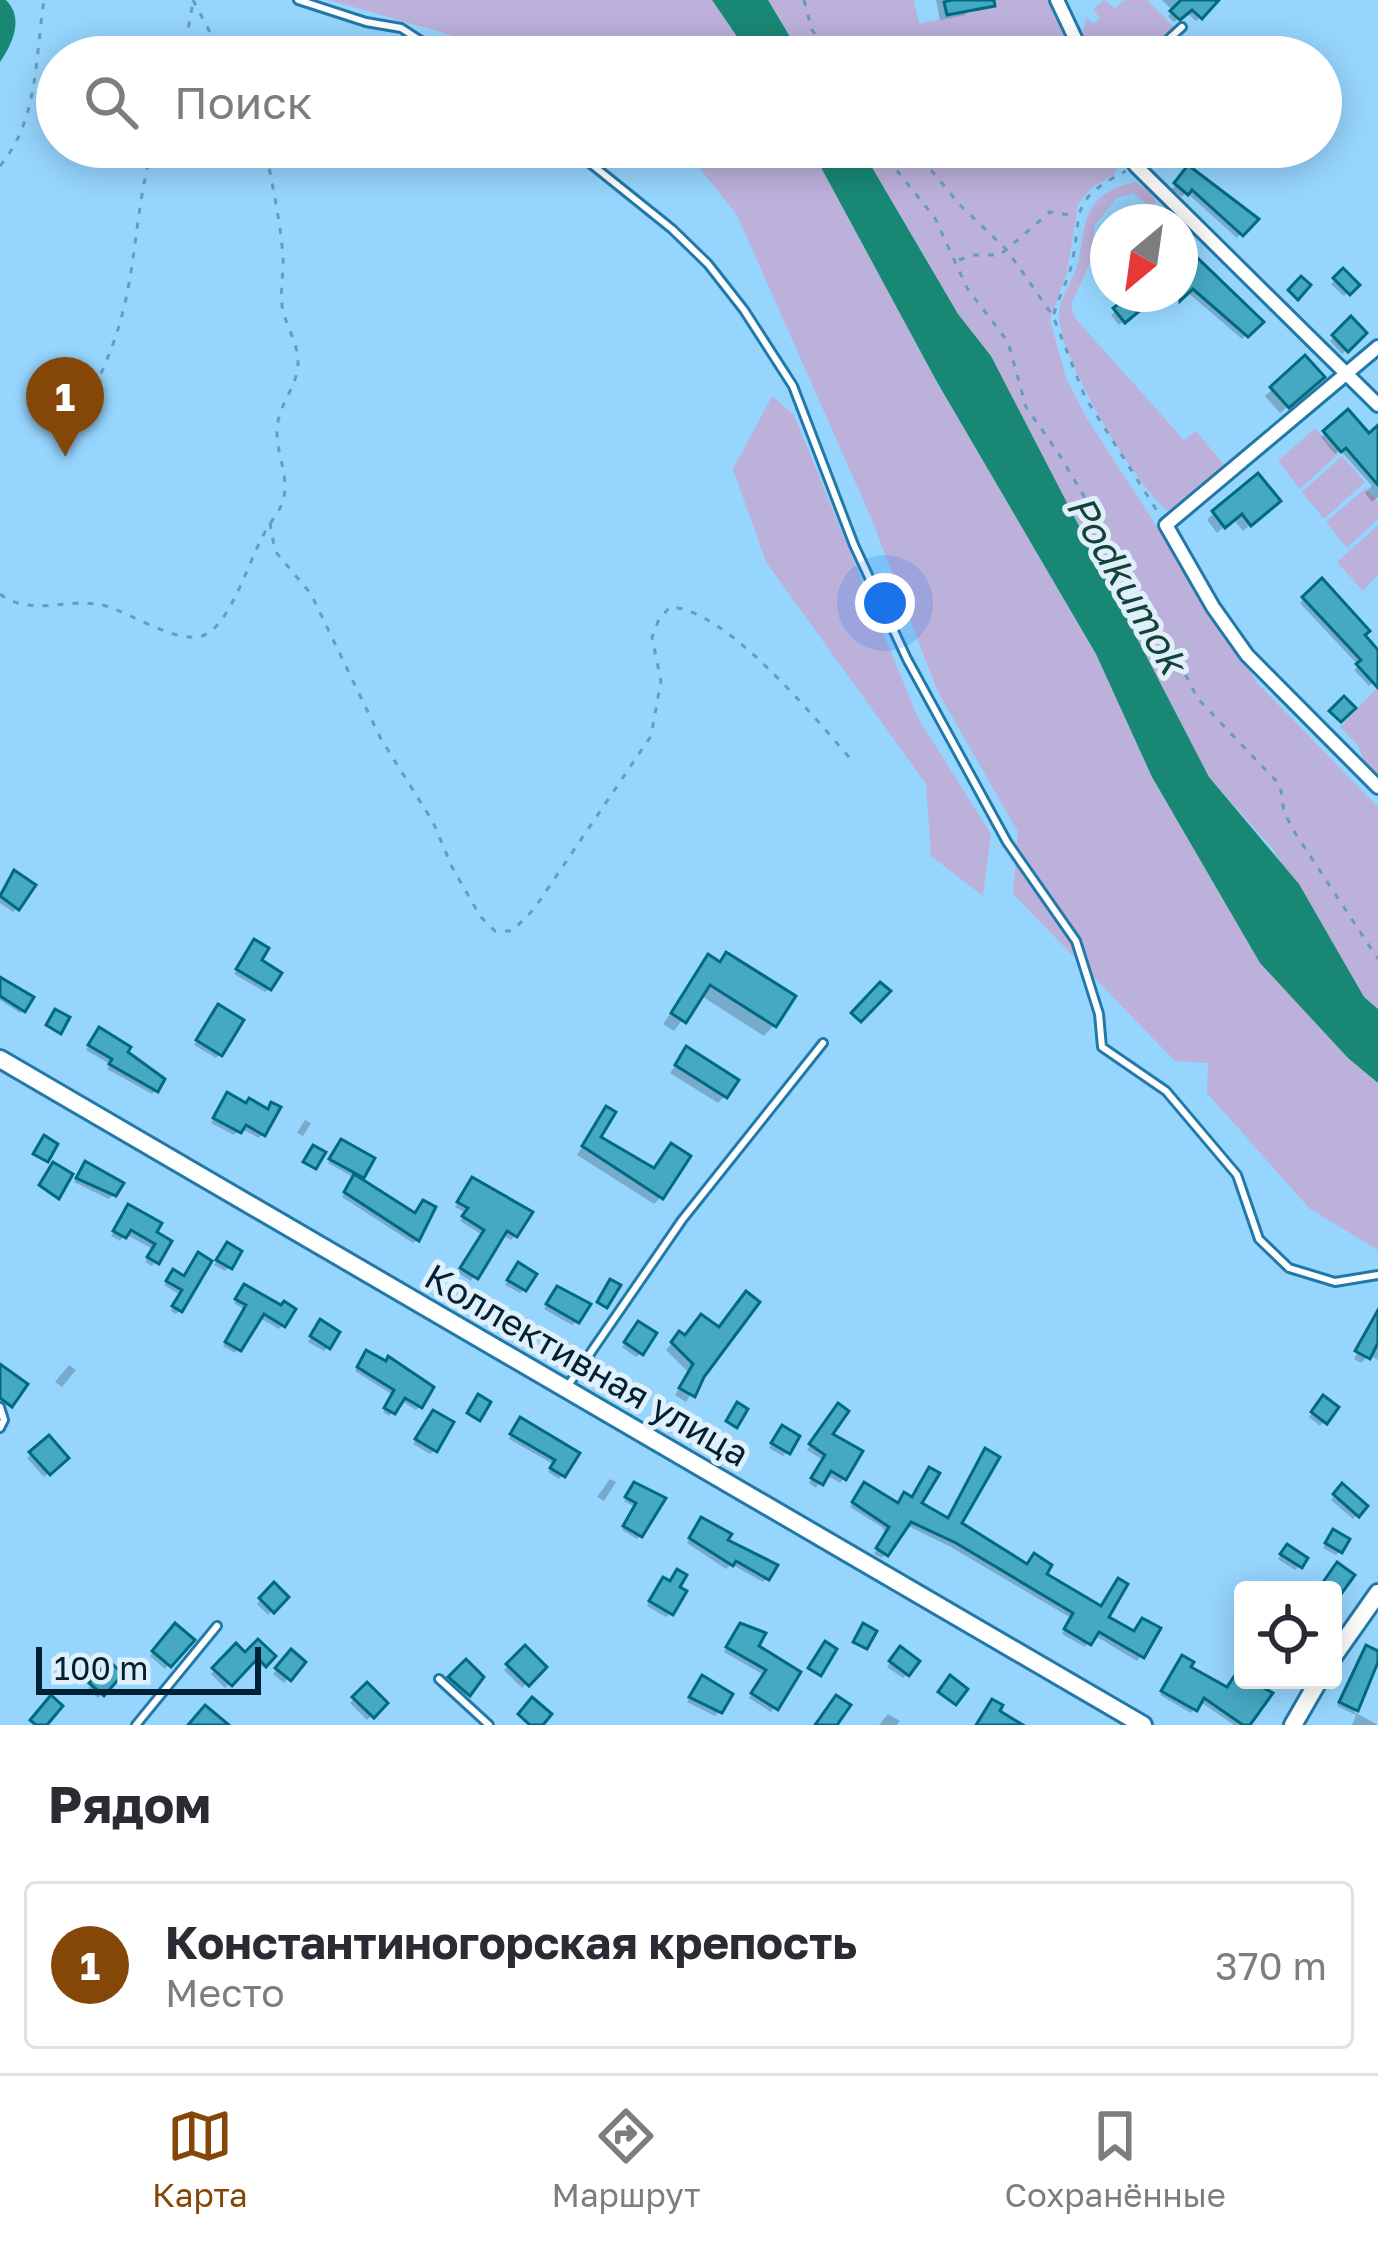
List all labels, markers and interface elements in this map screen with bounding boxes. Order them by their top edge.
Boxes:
search box [36,36,1342,168]
icon: search [78,69,144,135]
text: Поиск [174,75,313,129]
north arrow [1090,204,1198,312]
pin: 1 [26,357,104,456]
water label: Podkumok [1058,486,1199,685]
your location [855,573,915,633]
street label: Коллективная улица [418,1254,757,1475]
map controls [1234,1581,1342,1689]
button: locate [1234,1581,1342,1689]
scale bar [36,1641,261,1694]
text: 100 m [54,1648,148,1687]
text: Рядом [48,1773,211,1834]
text: Константиногорская крепость [165,1915,857,1969]
text: 1 [80,1942,100,1989]
text: 370 m [1215,1942,1327,1989]
text: Место [165,1969,285,2016]
tab: Карта [152,2103,248,2214]
tab: Маршрут [552,2103,701,2214]
tab: Сохранённые [1005,2103,1226,2214]

